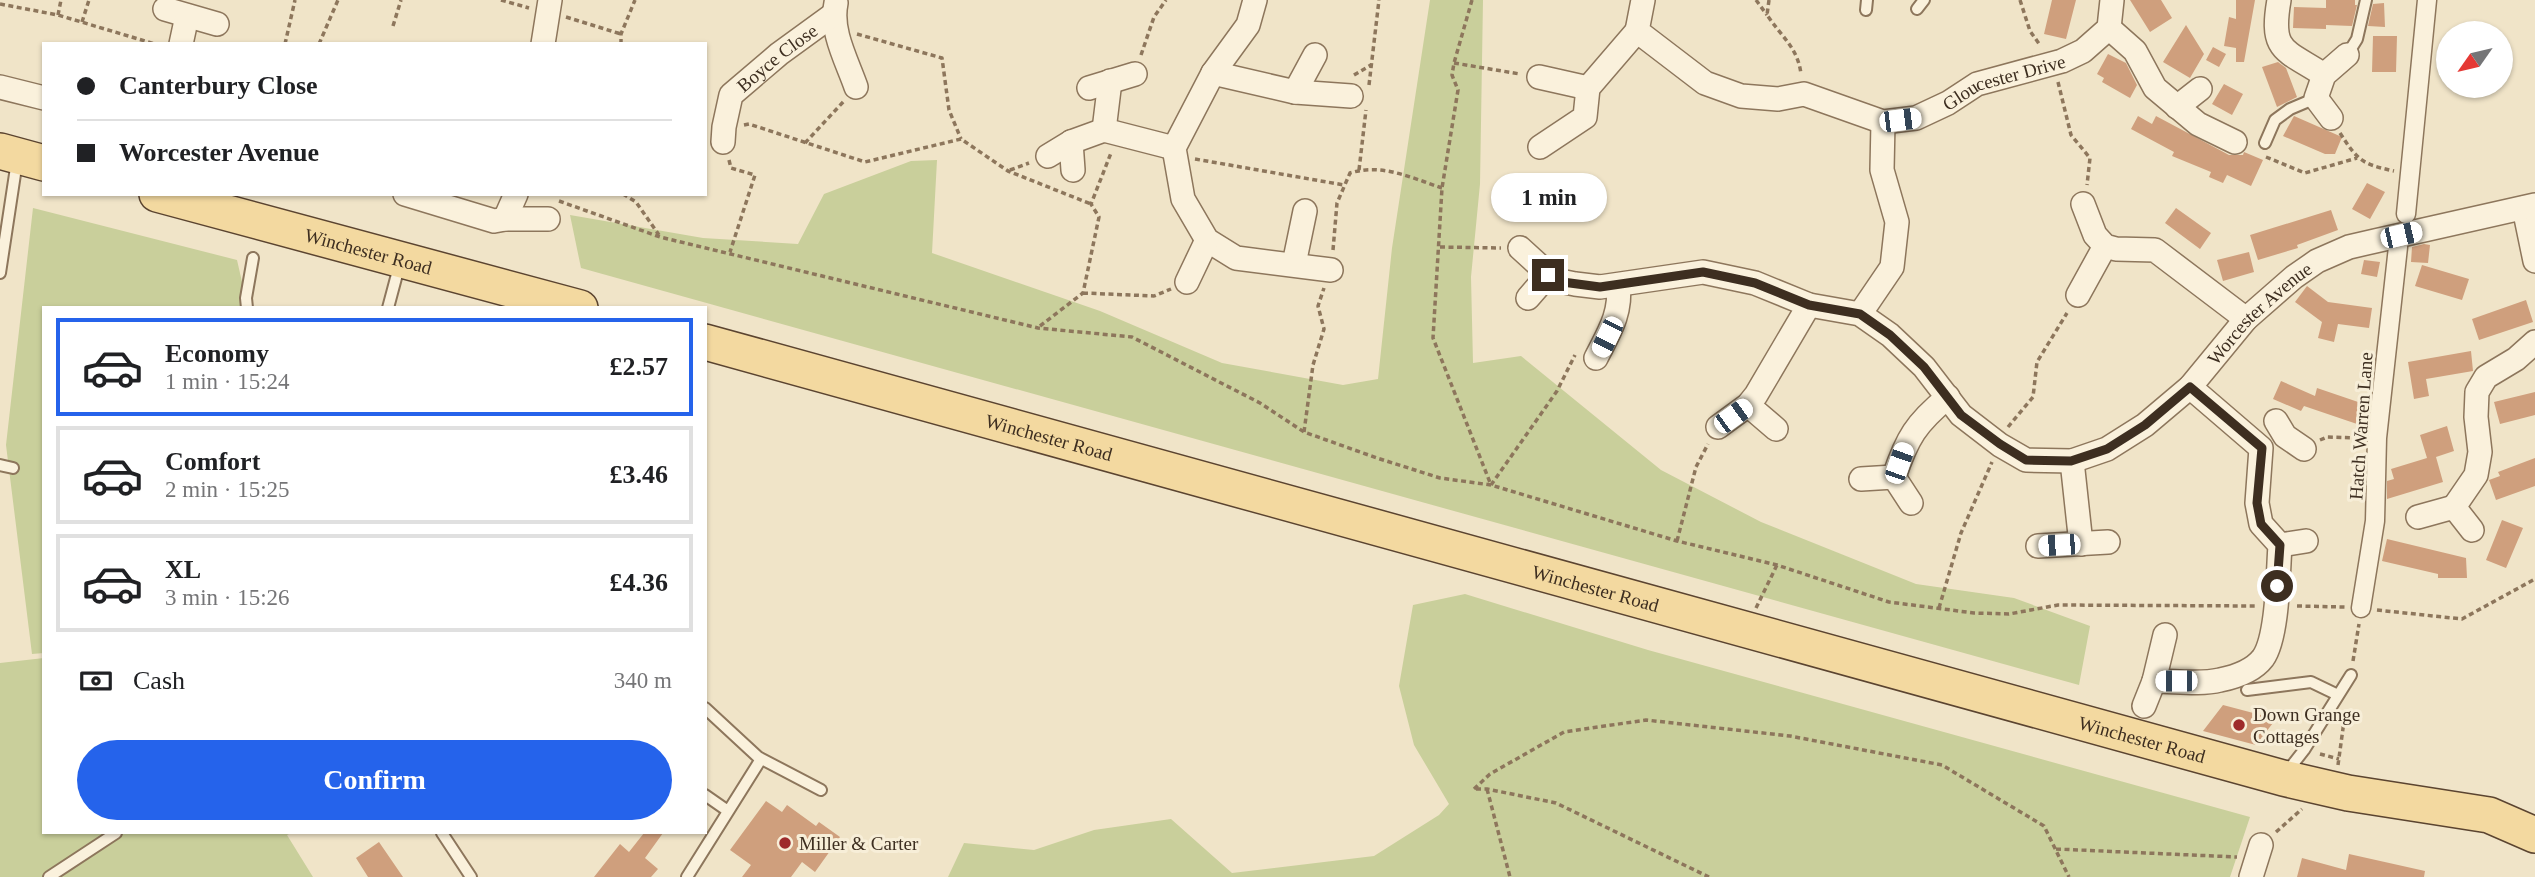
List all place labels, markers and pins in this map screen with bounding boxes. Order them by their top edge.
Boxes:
place label: Down Grange Cottages [2253,704,2360,747]
marker: Down Grange Cottages [2231,717,2247,733]
place label: Miller & Carter [799,833,919,854]
marker: Miller & Carter [777,835,793,851]

